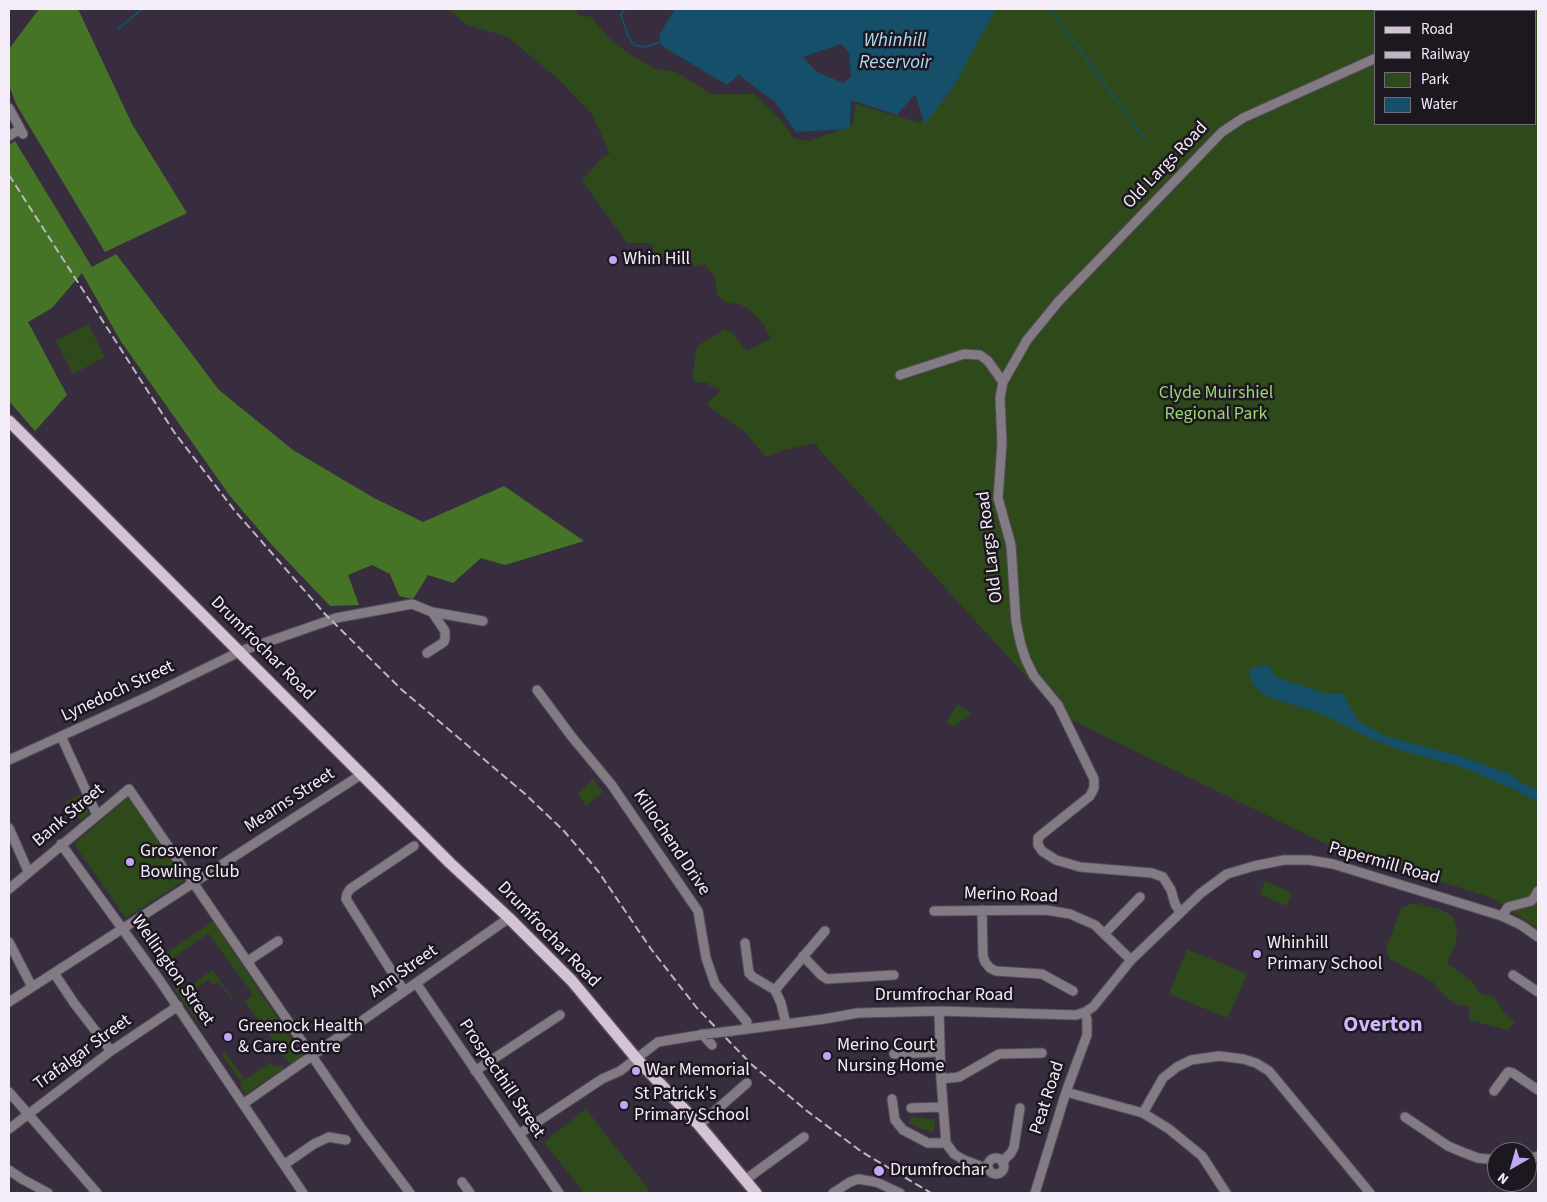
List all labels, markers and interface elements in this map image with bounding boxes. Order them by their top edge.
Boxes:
legend [1374,10,1537,125]
text: Road [1421,19,1453,40]
water label: Whinhill Reservoir [859,31,931,75]
text: Railway [1421,44,1470,65]
text: Park [1421,69,1449,90]
text: Water [1421,94,1457,115]
street label: Old Largs Road [1119,118,1213,214]
place label: Whin Hill [623,249,690,271]
marker: Whin Hill [607,254,619,266]
park label: Clyde Muirshiel Regional Park [1159,383,1273,426]
street label: Old Largs Road [973,490,1009,604]
street label: Drumfrochar Road [205,592,319,706]
street label: Lynedoch Street [58,656,178,728]
street label: Mearns Street [241,764,339,838]
street label: Bank Street [29,780,109,852]
street label: Killochend Drive [628,786,714,900]
street label: Papermill Road [1326,838,1442,890]
place label: Grosvenor Bowling Club [140,841,239,884]
marker: Grosvenor Bowling Club [124,856,136,868]
street label: Drumfrochar Road [492,878,604,992]
street label: Merino Road [963,884,1059,908]
street label: Wellington Street [126,912,218,1030]
place label: Whinhill Primary School [1267,933,1382,976]
street label: Ann Street [366,941,442,1003]
marker: Whinhill Primary School [1251,948,1263,960]
street label: Drumfrochar Road [875,985,1013,1007]
street label: Trafalgar Street [30,1010,136,1096]
district label: Overton [1343,1013,1423,1039]
street label: Prospecthill Street [453,1015,549,1143]
place label: Greenock Health & Care Centre [238,1016,363,1058]
marker: Greenock Health & Care Centre [222,1031,234,1043]
place label: Merino Court Nursing Home [837,1035,944,1078]
marker: Merino Court Nursing Home [821,1050,833,1062]
street label: Peat Road [1026,1059,1070,1137]
place label: War Memorial [646,1060,750,1082]
marker: War Memorial [630,1065,642,1077]
place label: St Patrick's Primary School [634,1084,749,1126]
marker: St Patrick's Primary School [618,1099,630,1111]
north arrow [1487,1142,1537,1192]
place label: Drumfrochar [890,1160,986,1182]
marker: Drumfrochar [872,1164,886,1178]
text: N [1494,1167,1513,1189]

